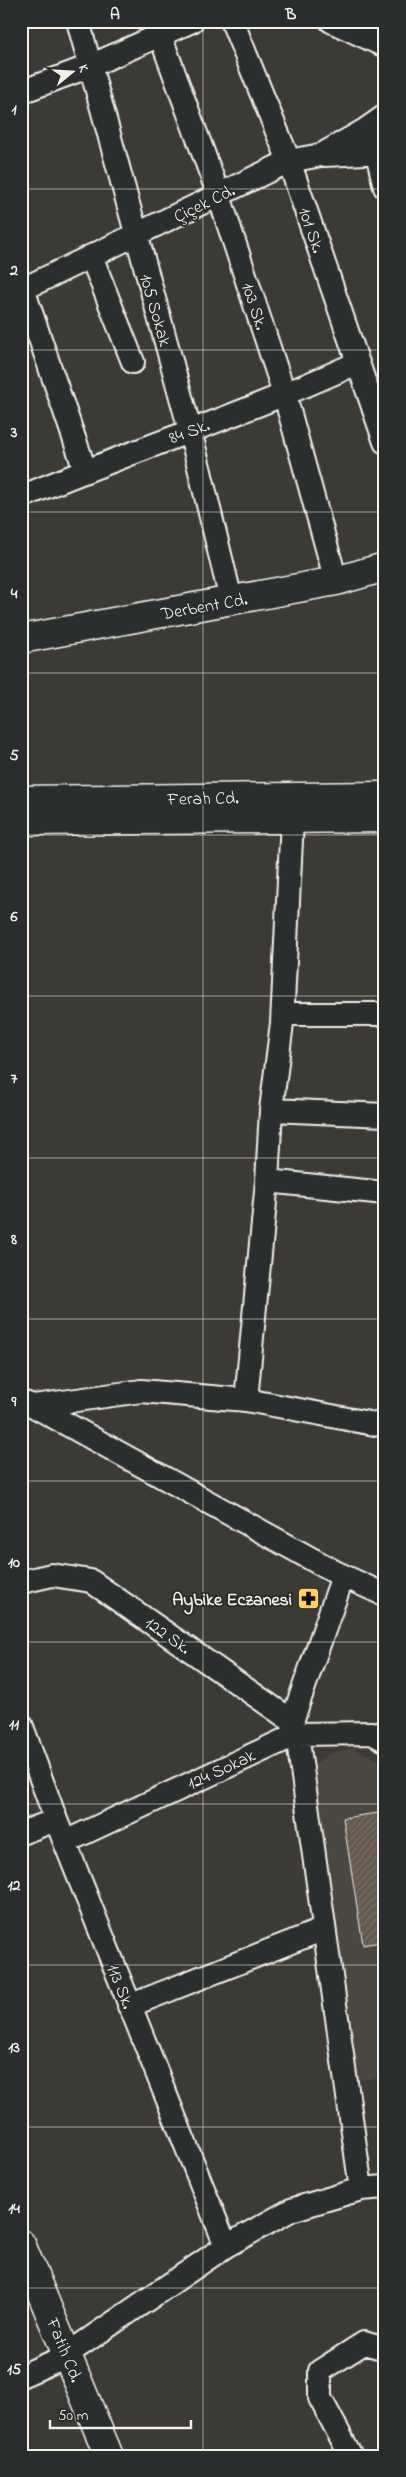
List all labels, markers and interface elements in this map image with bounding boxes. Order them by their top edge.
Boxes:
text: A [110,3,120,27]
text: B [285,3,297,27]
north arrow [48,48,98,98]
text: K [72,62,94,76]
text: 1 [11,98,17,122]
street label: Çiçek Cd. [170,179,240,231]
street label: 101 Sk. [290,204,330,257]
text: 2 [9,259,18,283]
street label: 105 Sokak [131,271,177,350]
street label: 103 Sk. [233,280,273,334]
street label: 84 Sk. [166,413,214,452]
text: 3 [10,421,18,445]
text: 4 [10,582,18,606]
street label: Derbent Cd. [158,588,250,629]
text: 5 [9,744,19,768]
street label: Ferah Cd. [166,786,239,814]
text: 6 [9,905,18,929]
text: 7 [11,1067,18,1091]
text: 8 [10,1228,17,1252]
text: 9 [11,1390,17,1414]
text: 10 [8,1551,20,1575]
pharmacy icon: Aybike Eczanesi [296,1587,320,1611]
place label: Aybike Eczanesi [172,1588,292,1615]
street label: 122 Sk. [138,1611,196,1662]
text: 11 [9,1713,20,1737]
street label: 124 Sokak [184,1744,260,1798]
text: 12 [7,1874,21,1898]
street label: 113 Sk. [98,1960,140,2013]
text: 13 [8,2036,20,2060]
text: 14 [8,2197,20,2221]
street label: Fatih Cd. [38,2314,88,2387]
text: 15 [7,2358,22,2382]
scale bar [50,2397,191,2429]
text: 50 m [58,2405,89,2427]

